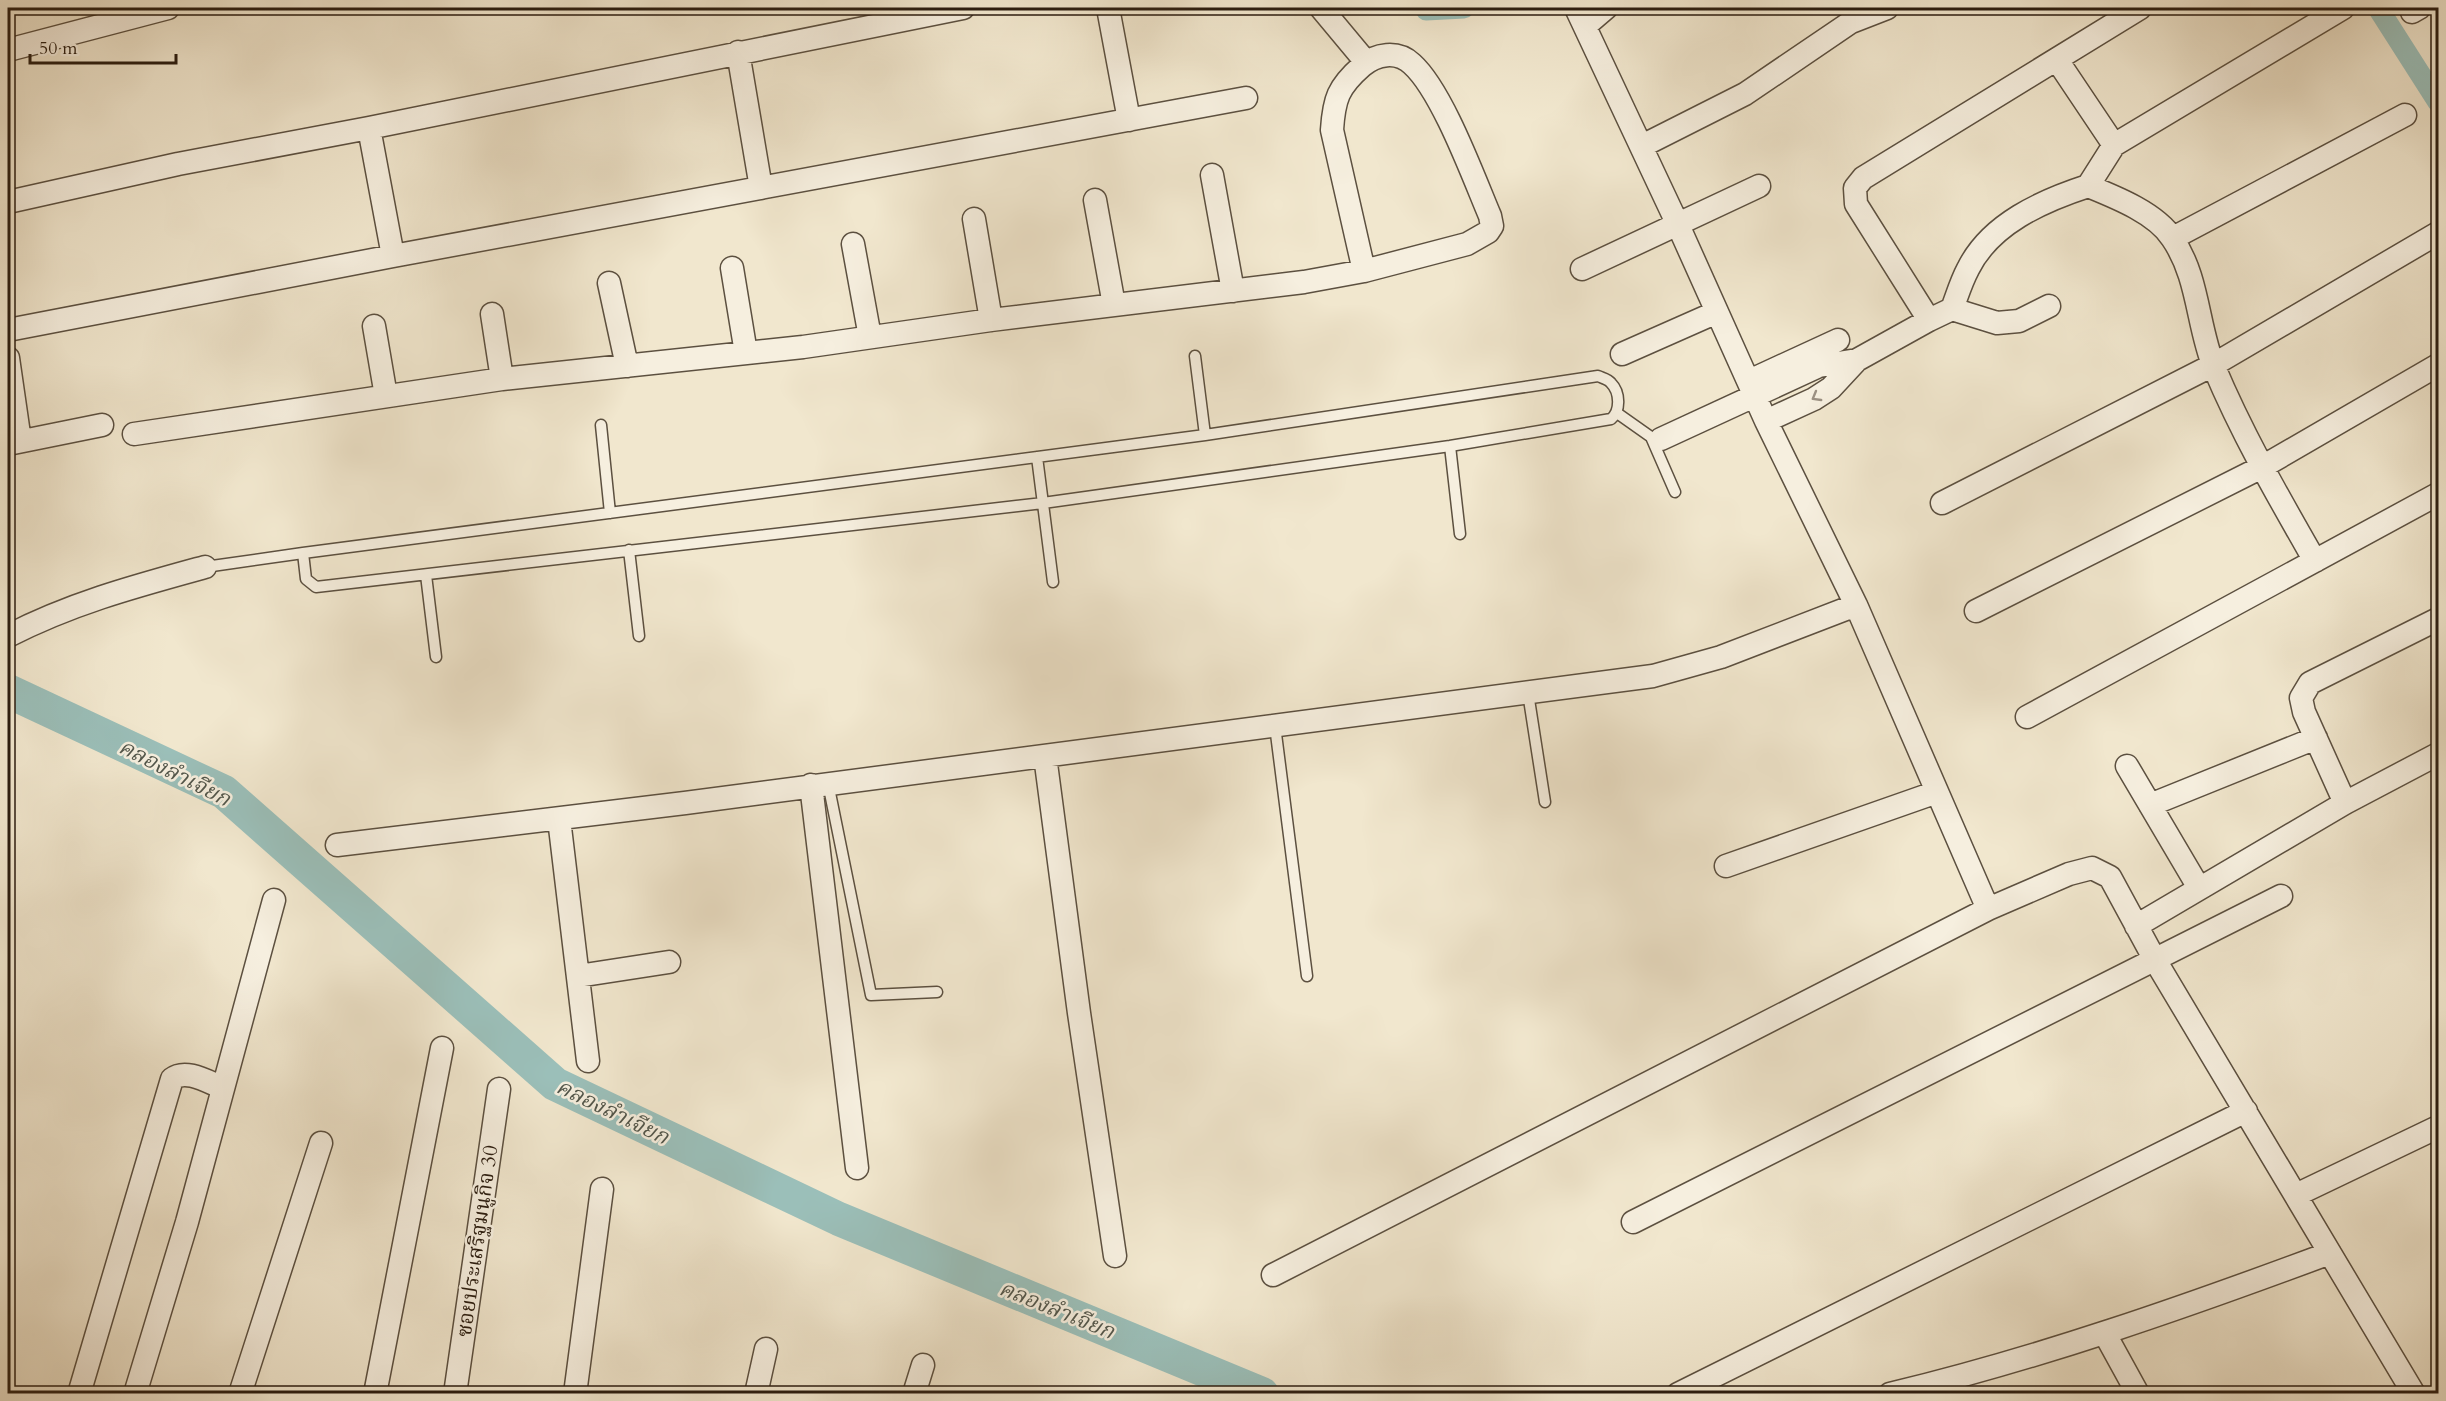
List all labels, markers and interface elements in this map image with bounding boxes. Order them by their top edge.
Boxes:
scale bar [30,27,176,65]
text: 50 m [39,36,78,61]
one-way arrow [1812,389,1822,401]
water label: คลองลำเจียก [114,732,236,814]
water label: คลองลำเจียก [551,1072,674,1152]
street label: ซอยประเสริฐมนูกิจ 30 [450,1143,505,1339]
water label: คลองลำเจียก [995,1273,1119,1347]

